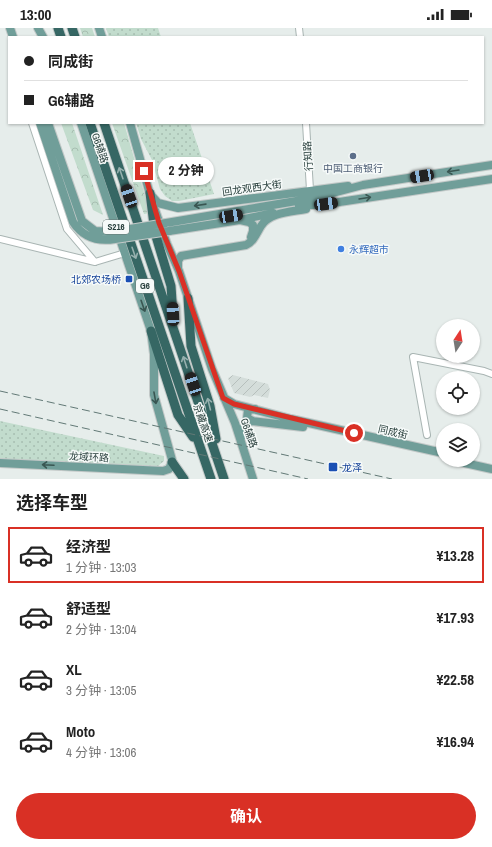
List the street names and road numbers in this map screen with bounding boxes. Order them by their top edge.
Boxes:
street label: G6辅路 [89,131,111,165]
street label: 行知路 [300,141,316,171]
street label: 回龙观西大街 [221,177,283,199]
road number: S216 [103,220,129,234]
road number: G6 [136,279,154,293]
street label: 京藏高速 [190,402,216,444]
street label: G6辅路 [238,416,260,450]
street label: 同成街 [377,422,409,442]
street label: 龙域环路 [69,449,109,465]

